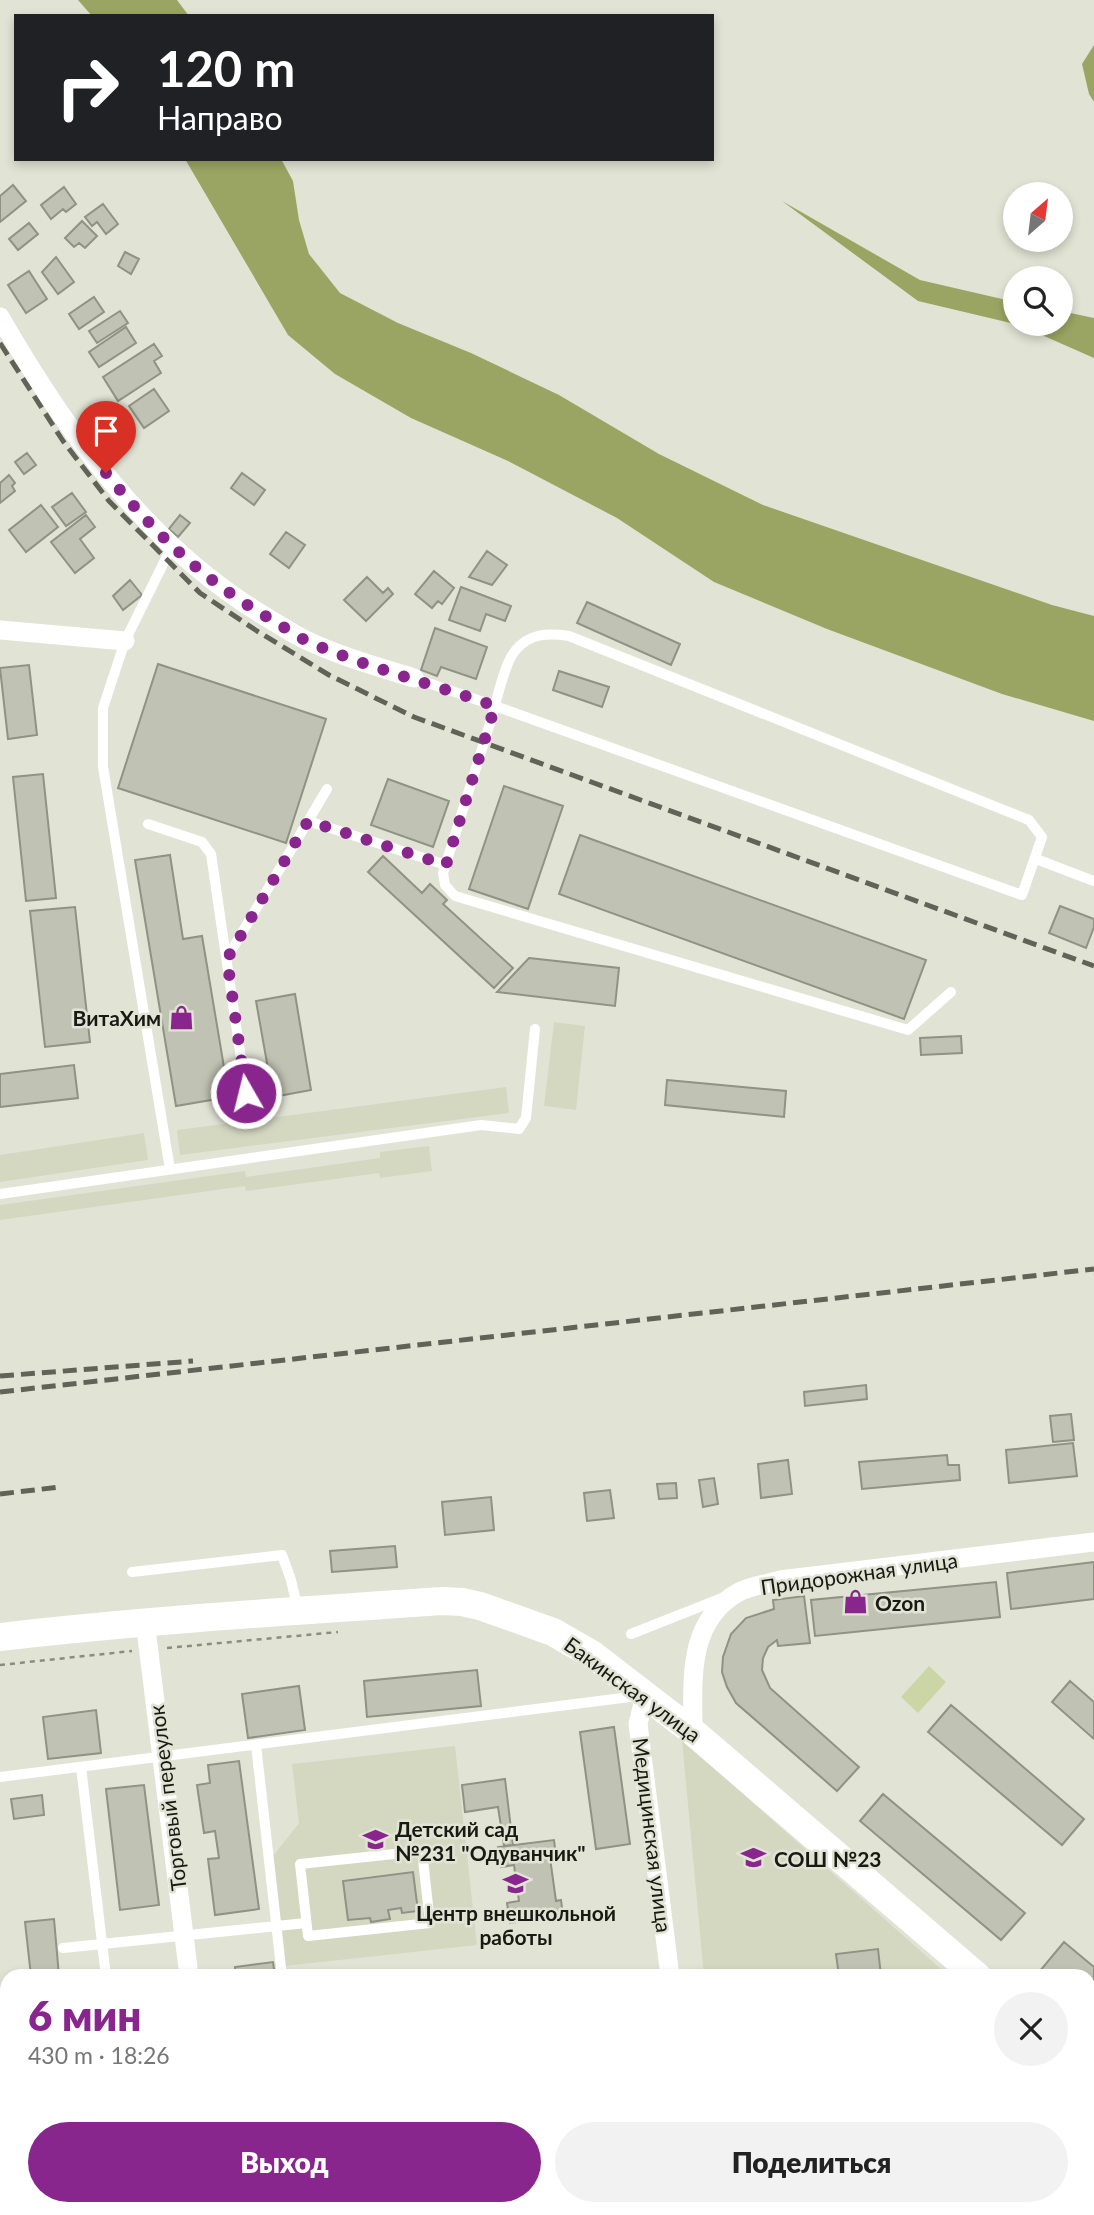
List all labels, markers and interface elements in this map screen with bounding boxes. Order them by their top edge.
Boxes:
text: 120 m [157,39,295,97]
icon: right [42,42,133,133]
text: Направо [157,98,283,137]
north arrow [1003,182,1073,252]
map controls [1003,182,1073,336]
button: search [1003,266,1073,336]
pin [76,401,136,473]
icon: arrive [87,412,125,450]
shop icon: ВитаХим [167,1003,195,1031]
place label: ВитаХим [73,1005,161,1030]
position arrow [209,1056,283,1130]
street label: Придорожная улица [759,1547,959,1599]
shop icon: Ozon [841,1588,869,1616]
place label: Ozon [875,1590,925,1615]
street label: Бакинская улица [560,1631,706,1747]
street label: Торговый переулок [143,1704,191,1892]
street label: Медицинская улица [629,1736,677,1934]
place label: Детский сад №231 "Одуванчик" [395,1816,586,1865]
school or university icon: Детский сад №231 "Одуванчик" [361,1826,389,1854]
school or university icon: СОШ №23 [740,1844,768,1872]
place label: СОШ №23 [774,1846,882,1871]
school or university icon: Центр внешкольной работы [502,1869,530,1897]
place label: Центр внешкольной работы [416,1900,616,1949]
text: 6 мин [28,1990,142,2040]
button: close [994,1992,1068,2066]
text: 430 m · 18:26 [28,2041,170,2069]
button: Выход [28,2122,541,2202]
button: Поделиться [555,2122,1068,2202]

